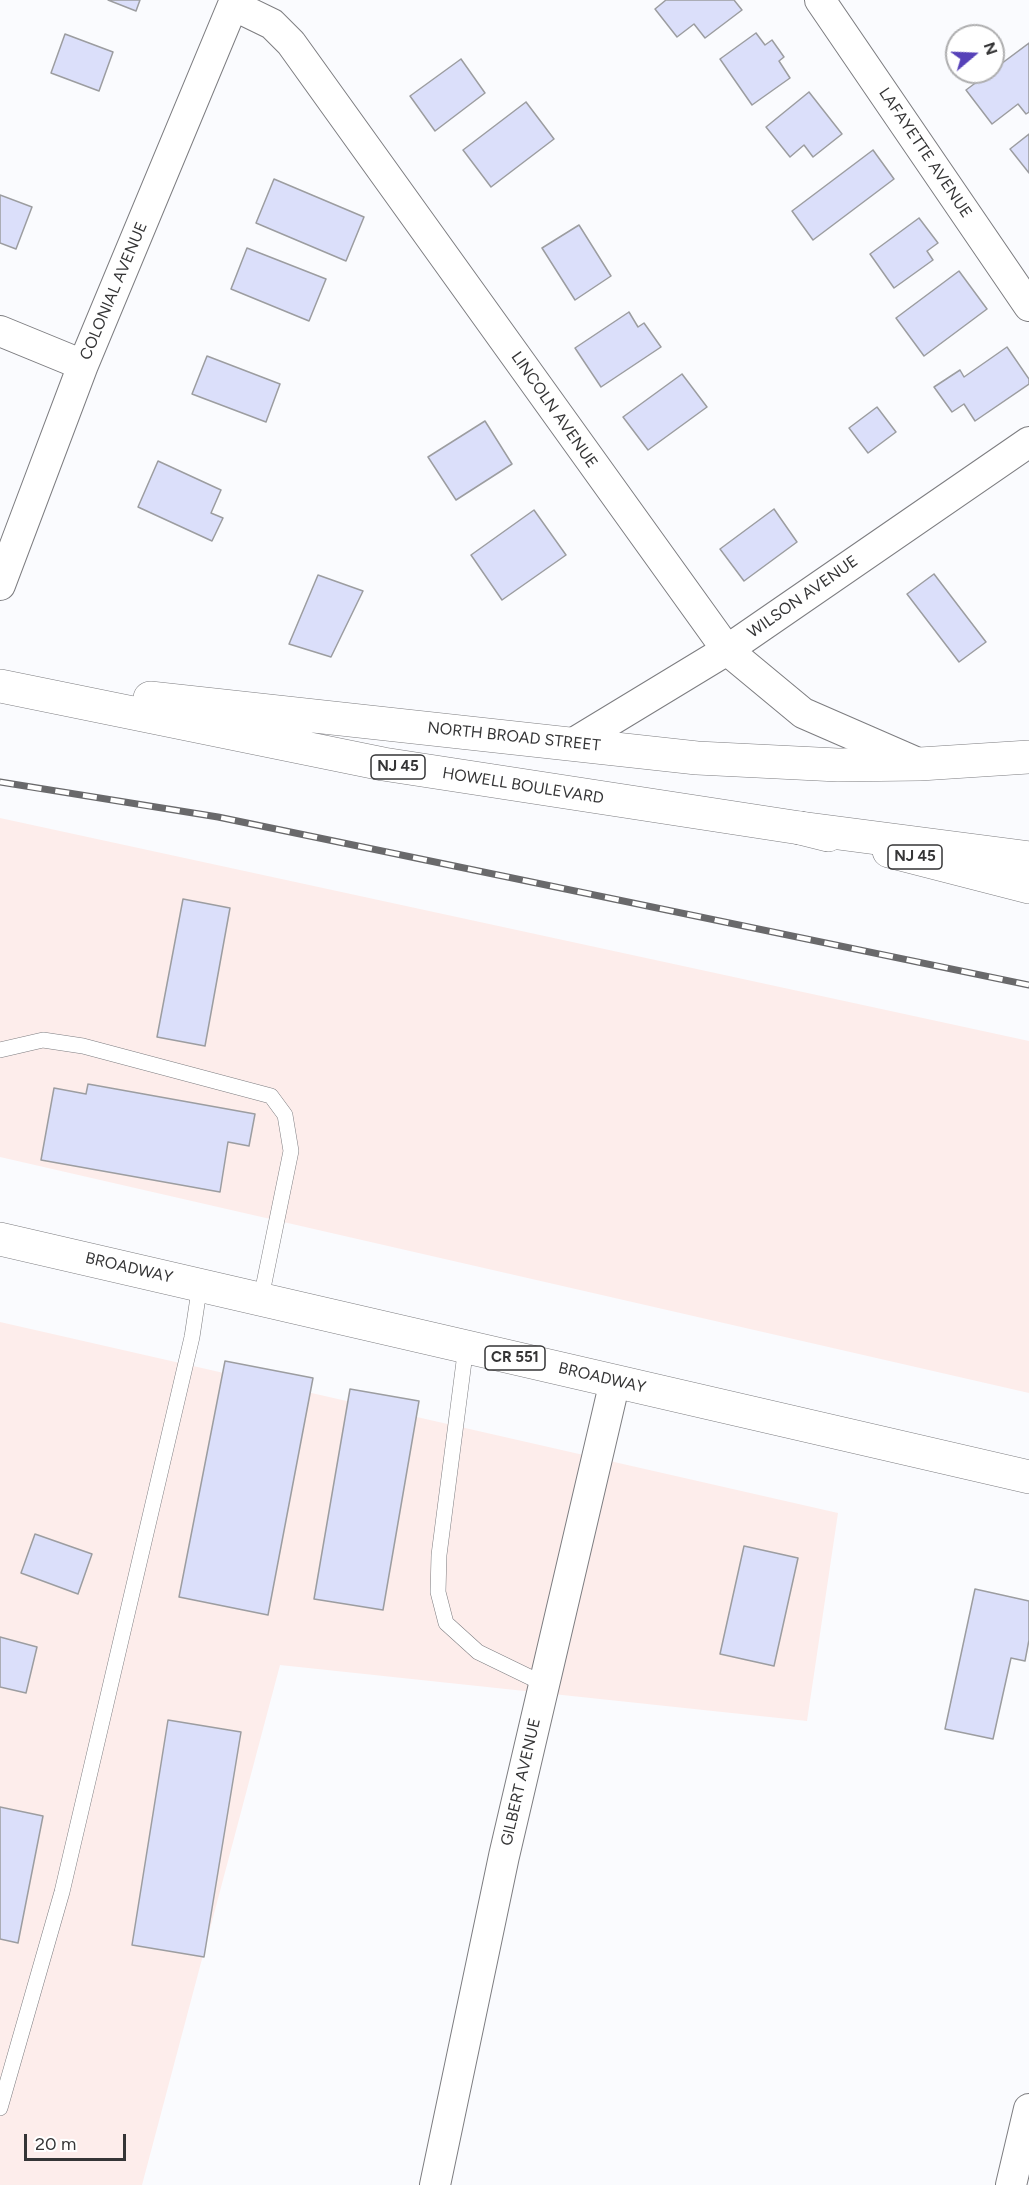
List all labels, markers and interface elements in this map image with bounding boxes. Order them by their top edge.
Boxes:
north arrow [945,24,1005,84]
text: N [980,40,1002,58]
street label: LAFAYETTE AVENUE [874,84,976,222]
street label: COLONIAL AVENUE [76,219,152,363]
street label: LINCOLN AVENUE [507,348,601,472]
street label: WILSON AVENUE [744,552,862,642]
street label: NORTH BROAD STREET [426,718,602,756]
road number: NJ 45 [371,755,425,779]
street label: HOWELL BOULEVARD [441,764,605,808]
road number: NJ 45 [888,845,942,869]
street label: BROADWAY [83,1249,175,1287]
road number: CR 551 [485,1346,545,1370]
street label: BROADWAY [556,1359,648,1397]
street label: GILBERT AVENUE [497,1716,545,1848]
scale bar [27,2122,129,2160]
text: 20 m [35,2133,76,2155]

